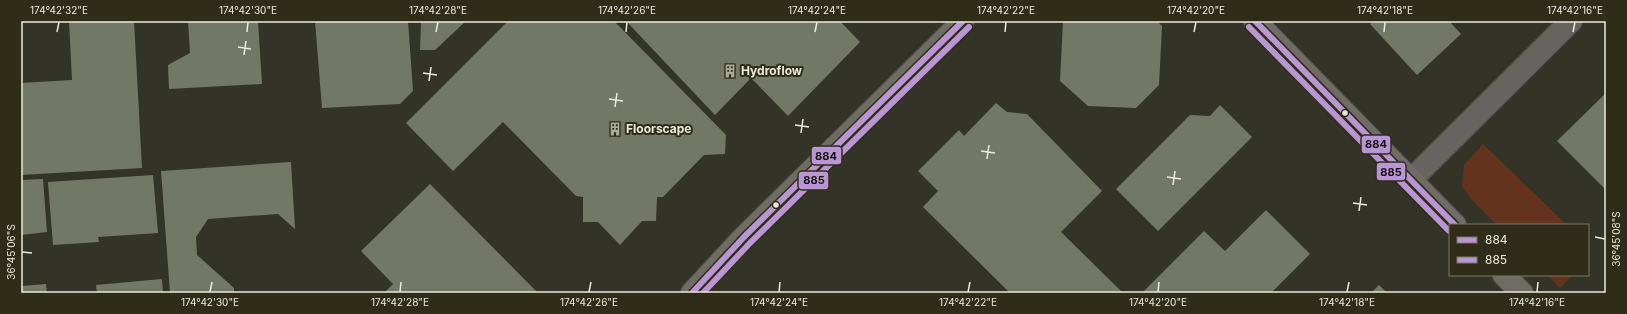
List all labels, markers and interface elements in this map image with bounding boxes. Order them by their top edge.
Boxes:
text: 174°42'32"E [30,4,88,16]
text: 174°42'30"E [219,4,277,16]
text: 174°42'28"E [409,4,467,16]
text: 174°42'26"E [598,4,656,16]
text: 174°42'24"E [788,4,846,16]
text: 174°42'22"E [977,4,1035,16]
text: 174°42'20"E [1167,4,1225,16]
text: 174°42'18"E [1357,4,1413,16]
text: 174°42'16"E [1547,4,1603,16]
building icon: Hydroflow [722,63,738,79]
place label: Hydroflow [741,63,803,78]
unlabelled marker [1340,108,1350,118]
building icon: Floorscape [607,121,623,137]
place label: Floorscape [626,121,691,136]
line badge: 884 [1361,135,1391,154]
text: 884 [1365,137,1387,151]
line badge: 884 [811,146,842,165]
text: 884 [815,149,837,163]
line badge: 885 [1376,162,1406,181]
text: 885 [1380,165,1402,179]
line badge: 885 [798,171,829,190]
text: 885 [803,173,825,187]
unlabelled marker [771,200,781,210]
text: 36°45'08"S [1610,211,1622,267]
text: 36°45'06"S [5,224,17,280]
legend [1449,224,1589,276]
text: 884 [1485,232,1508,247]
text: 885 [1485,252,1507,267]
text: 174°42'30"E [181,296,239,308]
text: 174°42'28"E [371,296,429,308]
text: 174°42'26"E [560,296,618,308]
text: 174°42'24"E [750,296,808,308]
text: 174°42'22"E [939,296,997,308]
text: 174°42'20"E [1129,296,1187,308]
text: 174°42'18"E [1319,296,1375,308]
text: 174°42'16"E [1509,296,1565,308]

